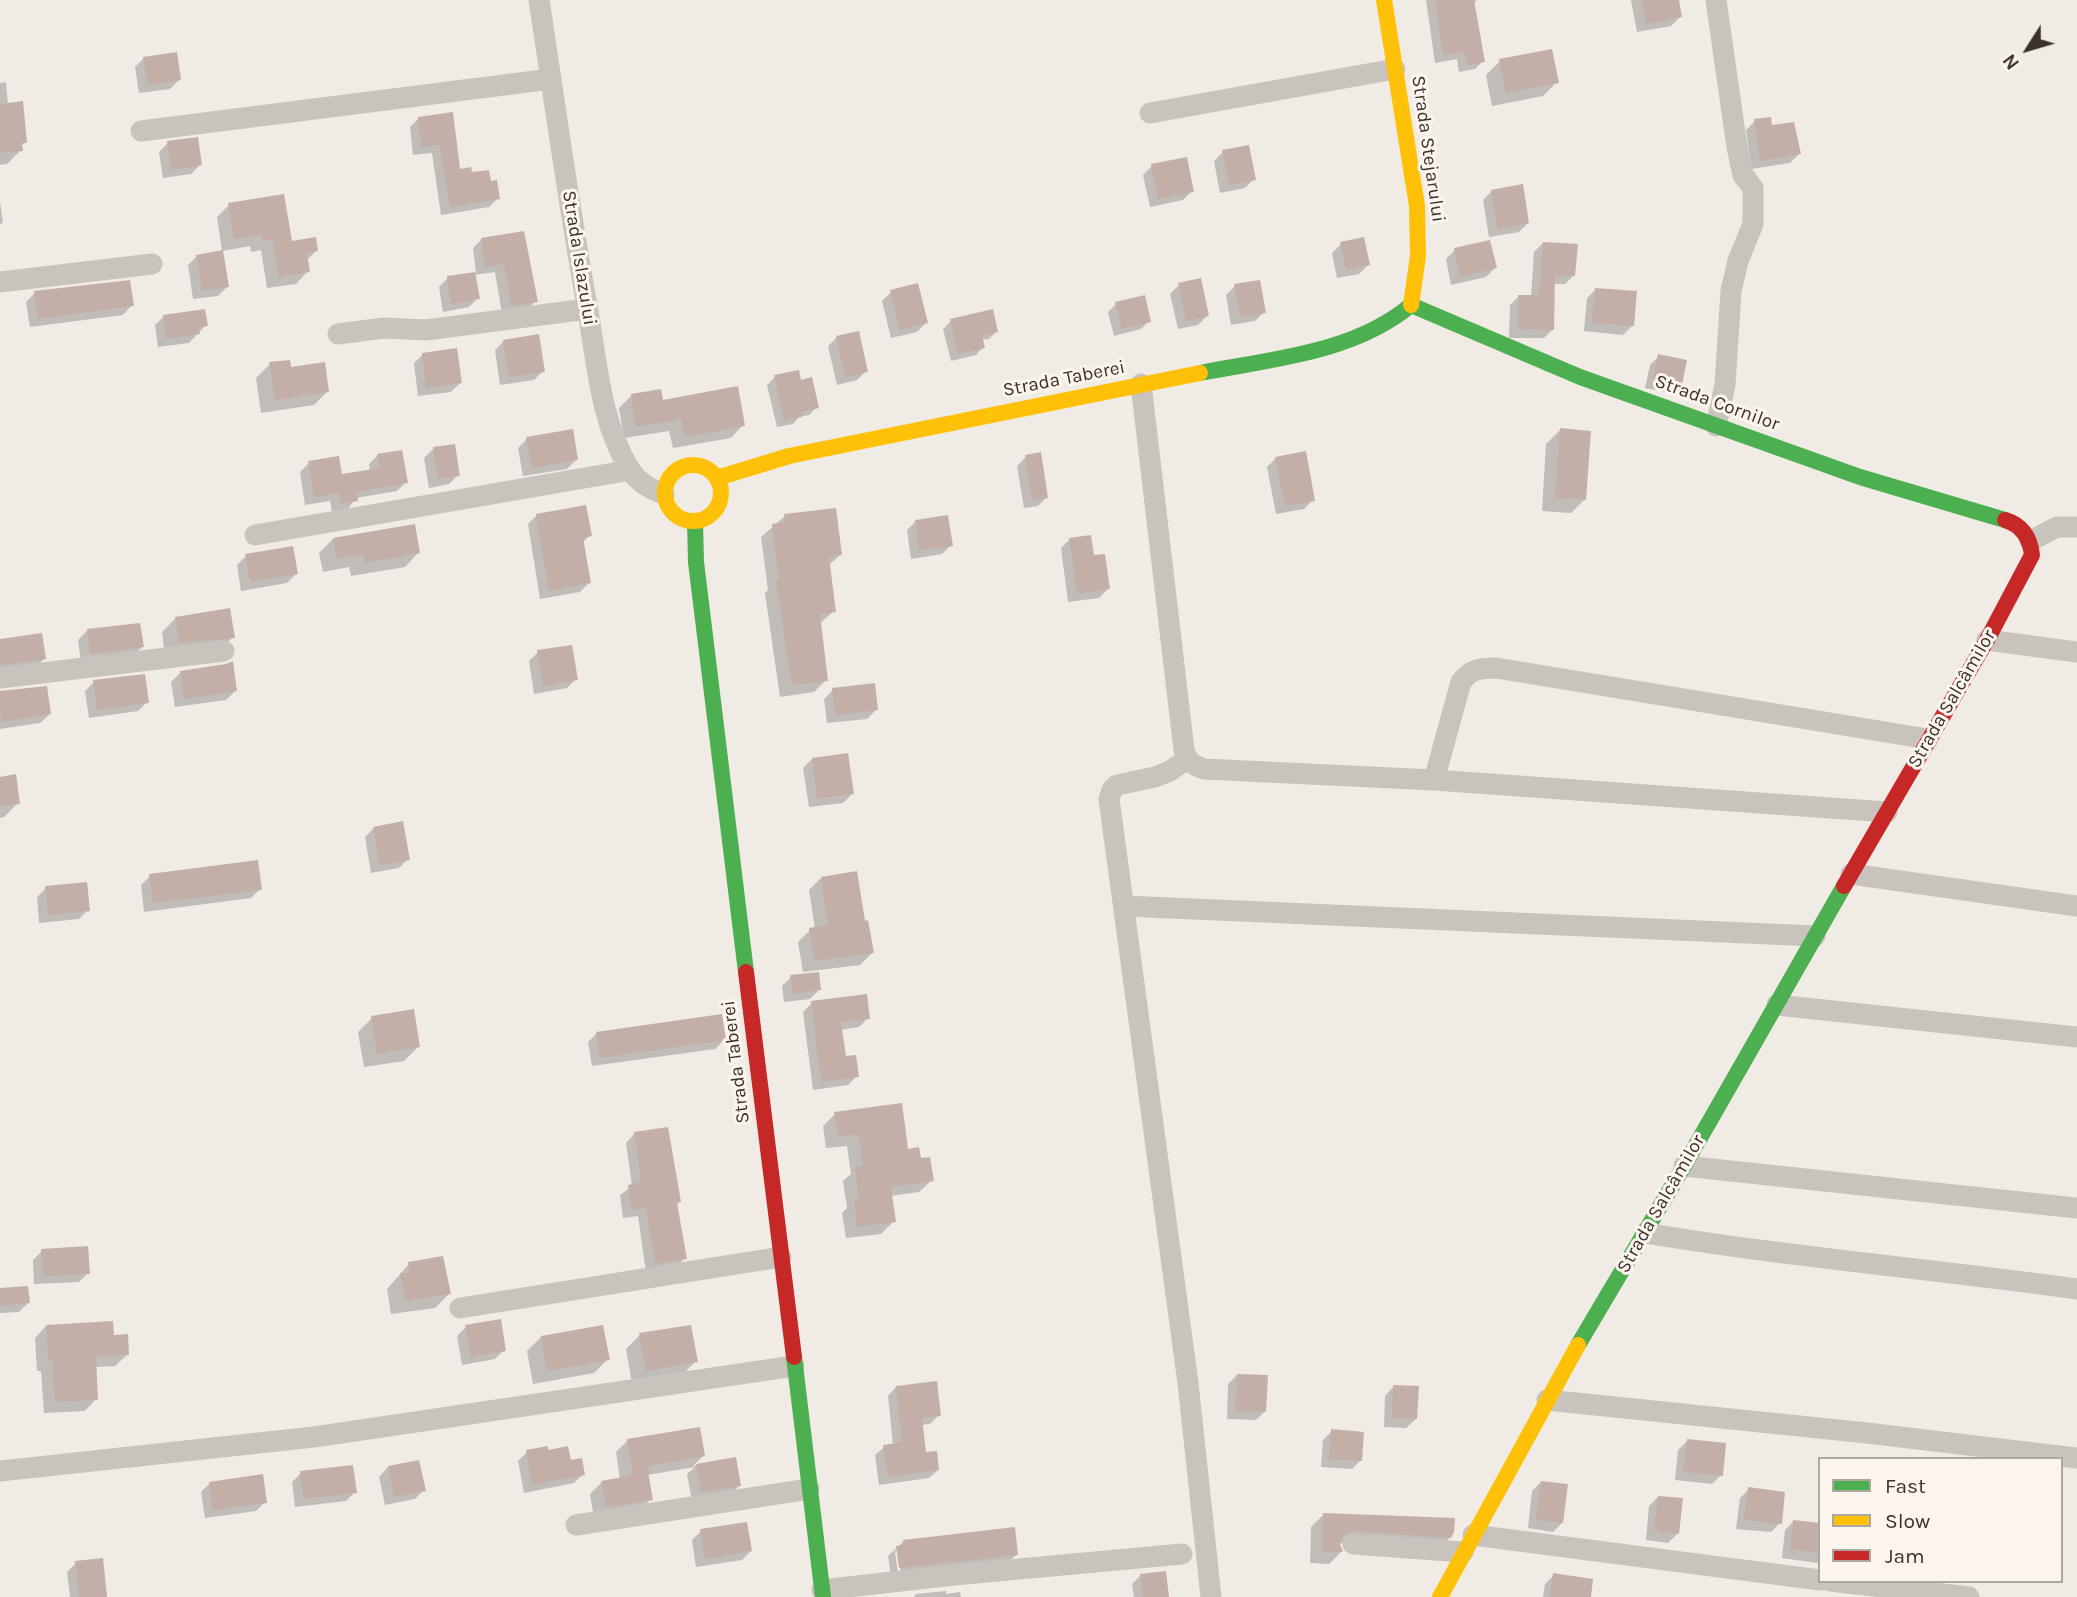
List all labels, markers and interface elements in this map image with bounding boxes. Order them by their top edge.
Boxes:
north arrow [1993,14,2063,84]
text: N [1998,50,2024,74]
street label: Strada Stejarului [1406,74,1450,224]
street label: Strada Islazului [557,189,601,327]
street label: Strada Taberei [1001,356,1127,402]
street label: Strada Cornilor [1652,370,1782,436]
street label: Strada Salcâmilor [1903,626,2001,772]
street label: Strada Taberei [717,999,755,1125]
street label: Strada Salcâmilor [1612,1131,1710,1277]
legend [1818,1457,2063,1583]
text: Fast [1885,1474,1926,1498]
text: Slow [1885,1509,1930,1533]
text: Jam [1885,1544,1925,1568]

